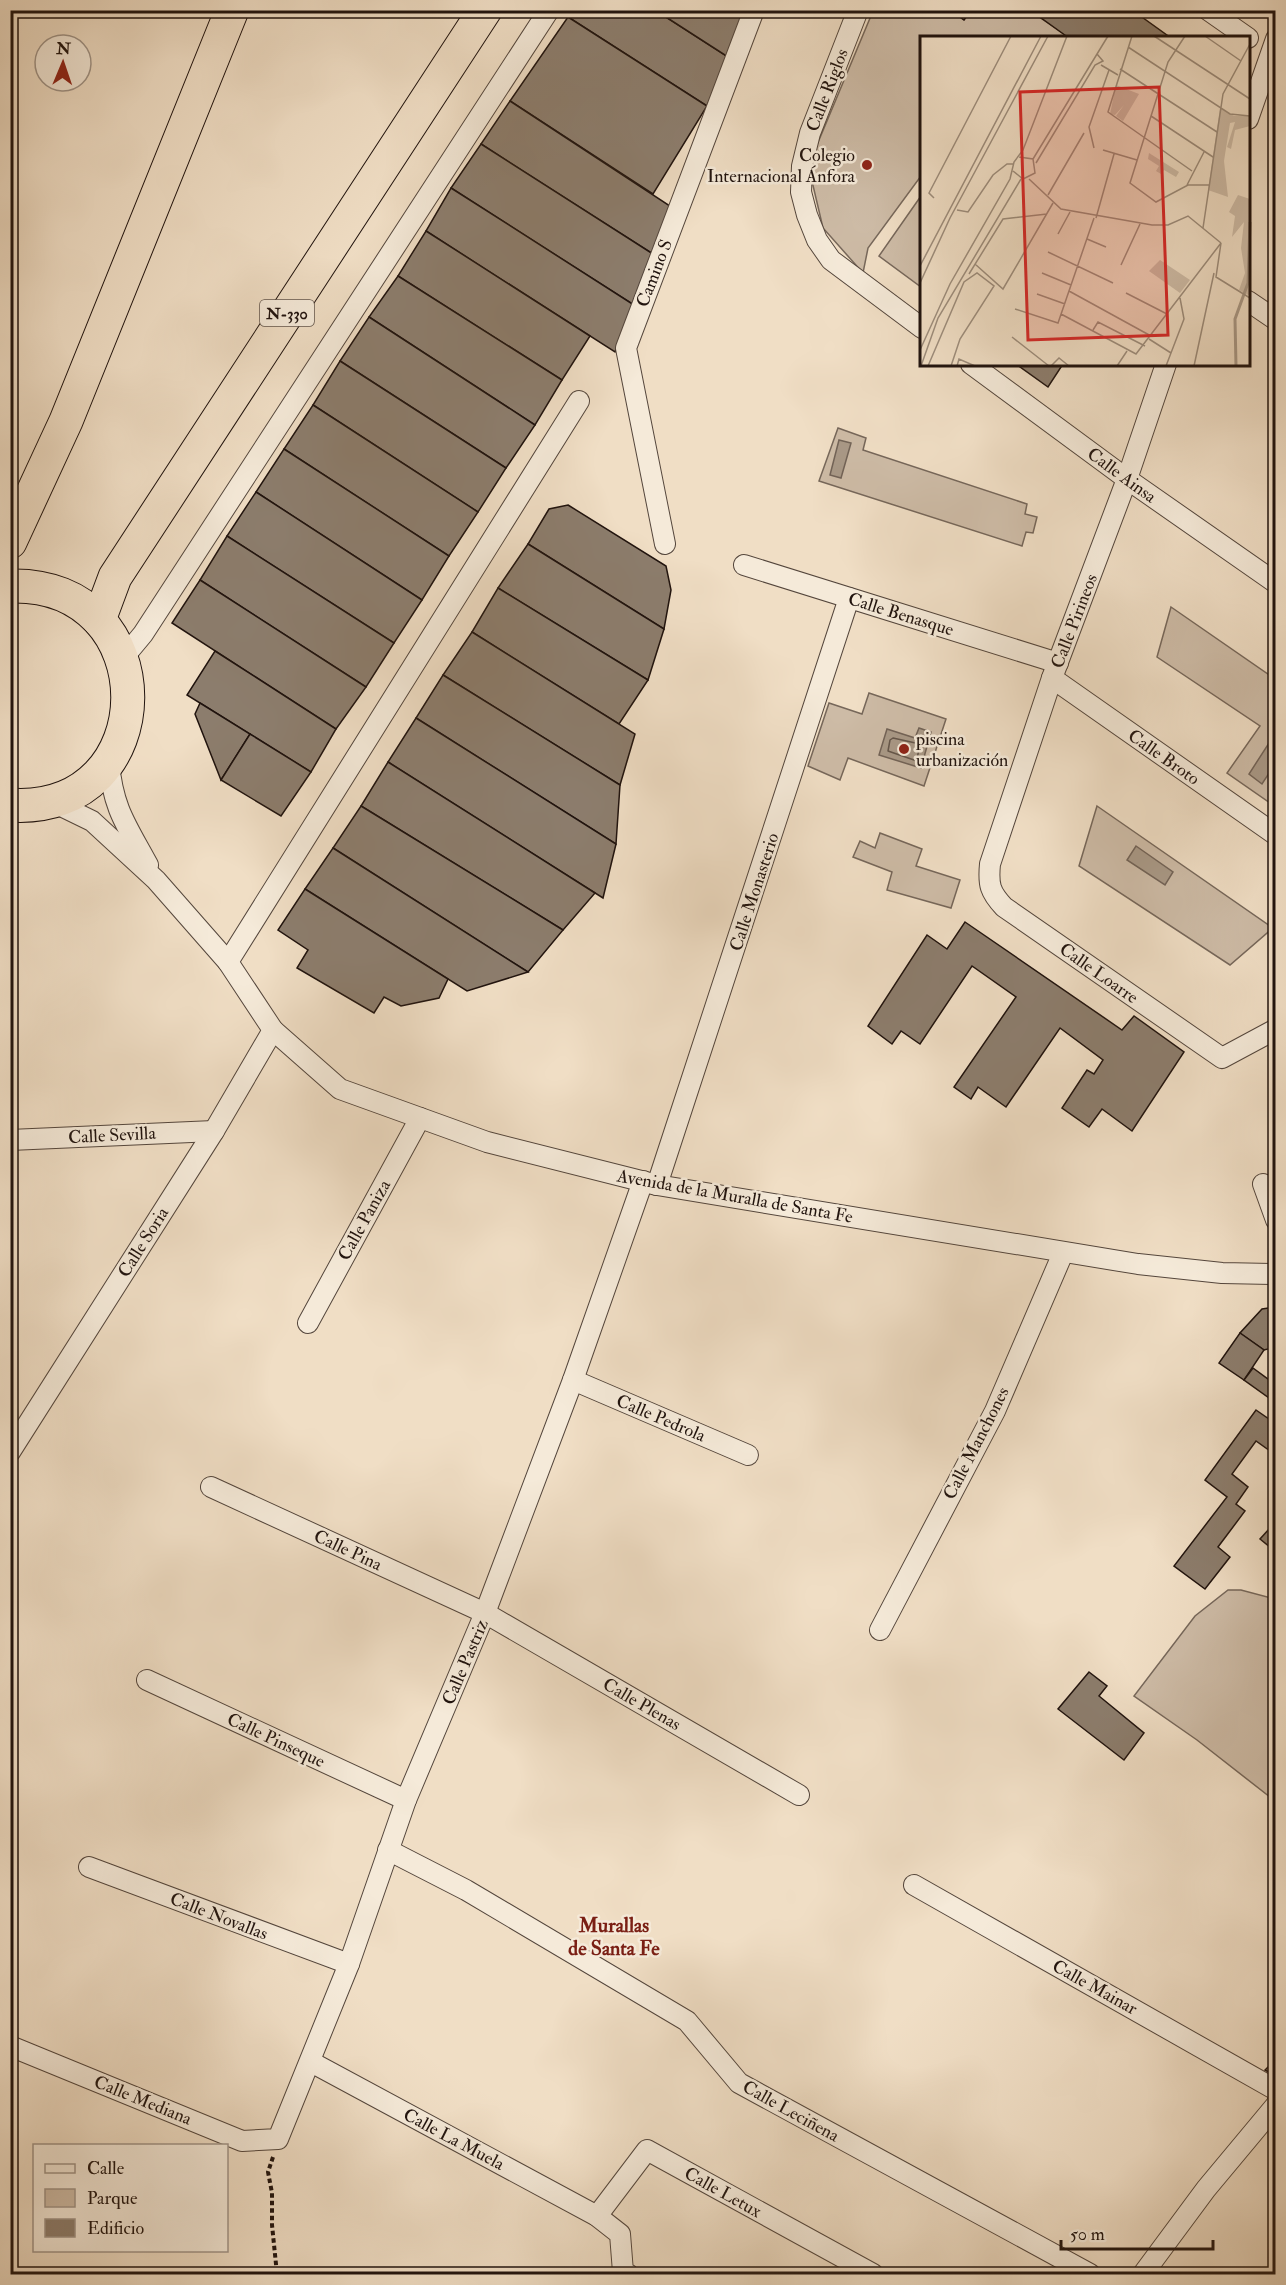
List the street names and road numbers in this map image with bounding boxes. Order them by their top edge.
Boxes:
street label: Calle Riglos [801,46,854,135]
street label: Camino S [631,236,678,310]
road number: N-330 [260,300,314,326]
street label: Calle Ainsa [1083,443,1161,509]
street label: Calle Pirineos [1046,571,1103,672]
street label: Calle Benasque [845,587,957,642]
street label: Calle Broto [1123,724,1204,791]
street label: Calle Monasterio [725,830,785,954]
street label: Calle Loarre [1055,938,1143,1009]
street label: Calle Sevilla [68,1122,157,1149]
street label: Avenida de la Muralla de Santa Fe [614,1164,855,1229]
street label: Calle Paniza [333,1175,396,1265]
street label: Calle Soria [113,1202,174,1282]
street label: Calle Manchones [938,1383,1015,1503]
street label: Calle Pedrola [613,1389,709,1448]
street label: Calle Pina [310,1525,386,1577]
street label: Calle Pastriz [437,1616,494,1708]
street label: Calle Plenas [599,1673,685,1736]
street label: Calle Pinseque [223,1708,329,1773]
street label: Calle Novallas [167,1887,271,1946]
street label: Calle Mainar [1048,1955,1142,2020]
street label: Calle Mediana [91,2070,196,2131]
street label: Calle Leciñena [738,2075,844,2148]
street label: Calle La Muela [399,2103,509,2176]
street label: Calle Letux [680,2162,765,2223]

